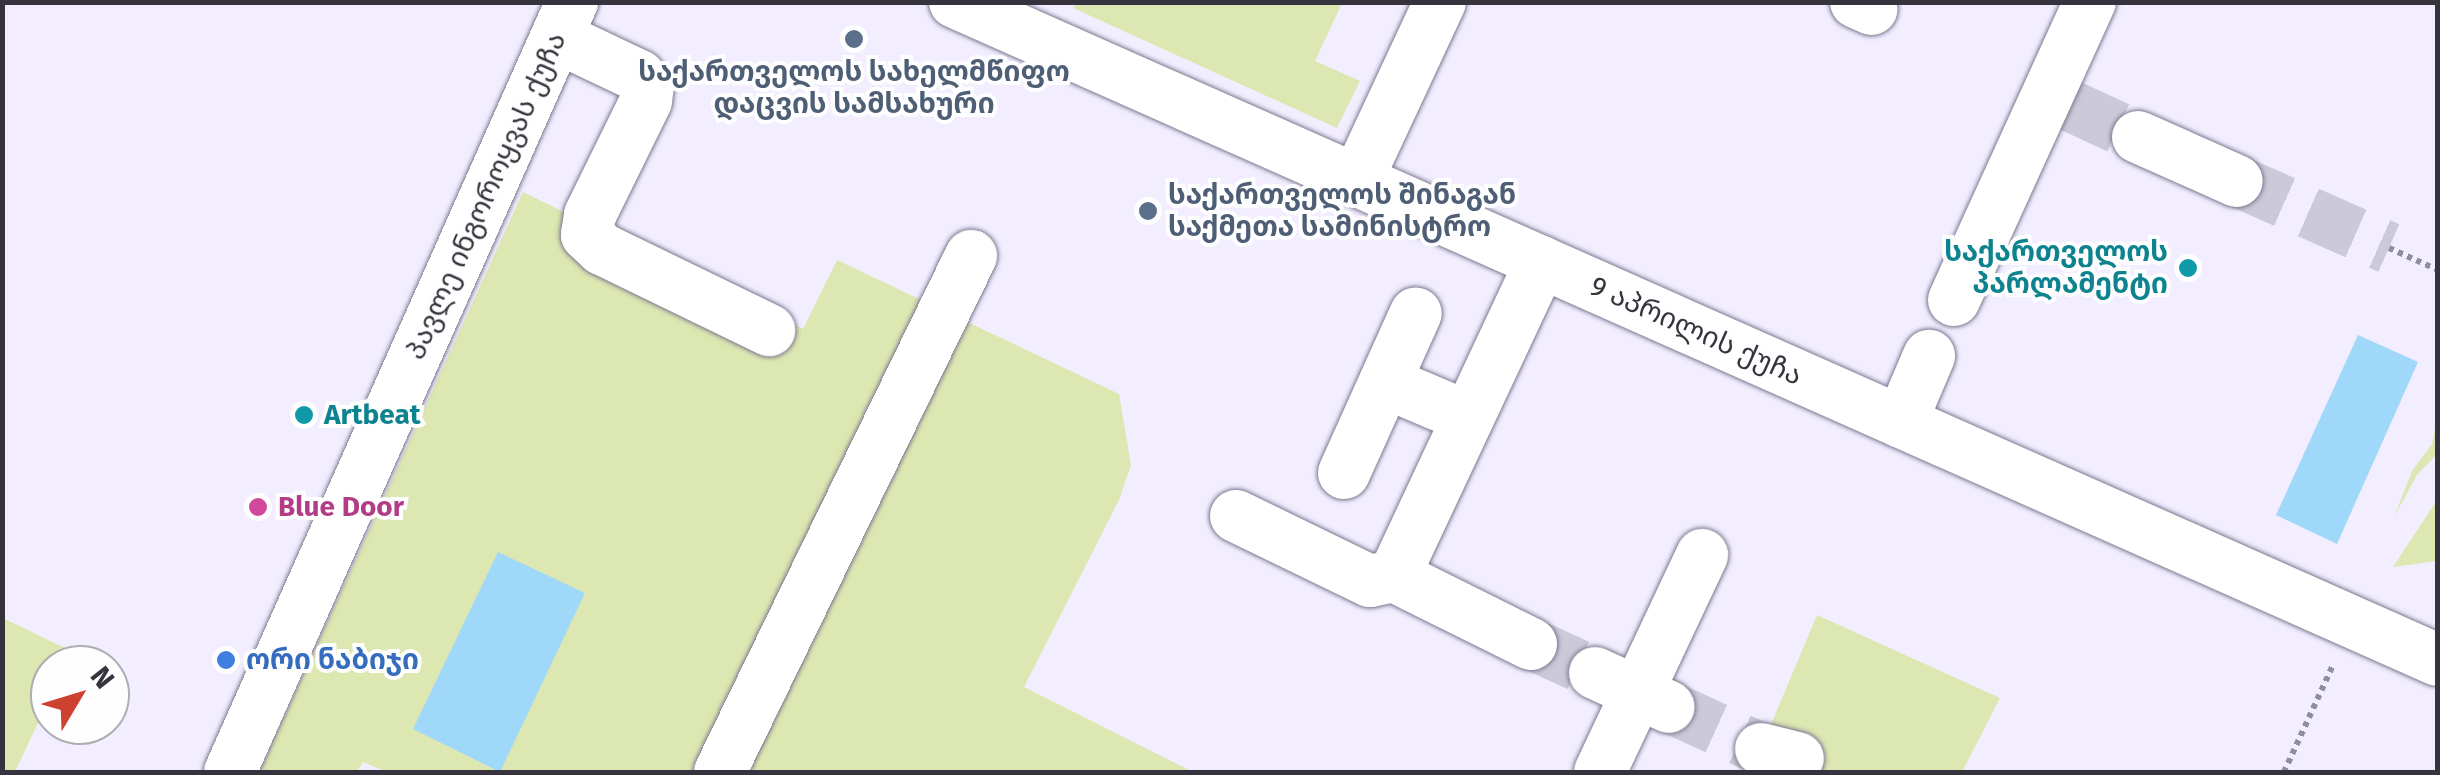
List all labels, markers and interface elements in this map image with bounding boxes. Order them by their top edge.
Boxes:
street label: პავლე ინგოროყვას ქუჩა [399,27,573,365]
marker: საქართველოს სახელმწიფო დაცვის სამსახური [843,28,865,50]
place label: საქართველოს სახელმწიფო დაცვის სამსახური [638,55,1070,121]
place label: საქართველოს შინაგან საქმეთა სამინისტრო [1168,178,1516,244]
marker: საქართველოს შინაგან საქმეთა სამინისტრო [1137,200,1159,222]
place label: საქართველოს პარლამენტი [1944,235,2168,301]
marker: საქართველოს პარლამენტი [2177,257,2199,279]
street label: 9 აპრილის ქუჩა [1585,269,1807,393]
place label: Artbeat [324,398,421,432]
marker: Artbeat [293,404,315,426]
place label: Blue Door [278,490,404,524]
marker: Blue Door [247,496,269,518]
place label: ორი ნაბიჯი [246,643,419,677]
north arrow [30,645,130,745]
marker: ორი ნაბიჯი [215,649,237,671]
text: N [84,660,121,695]

